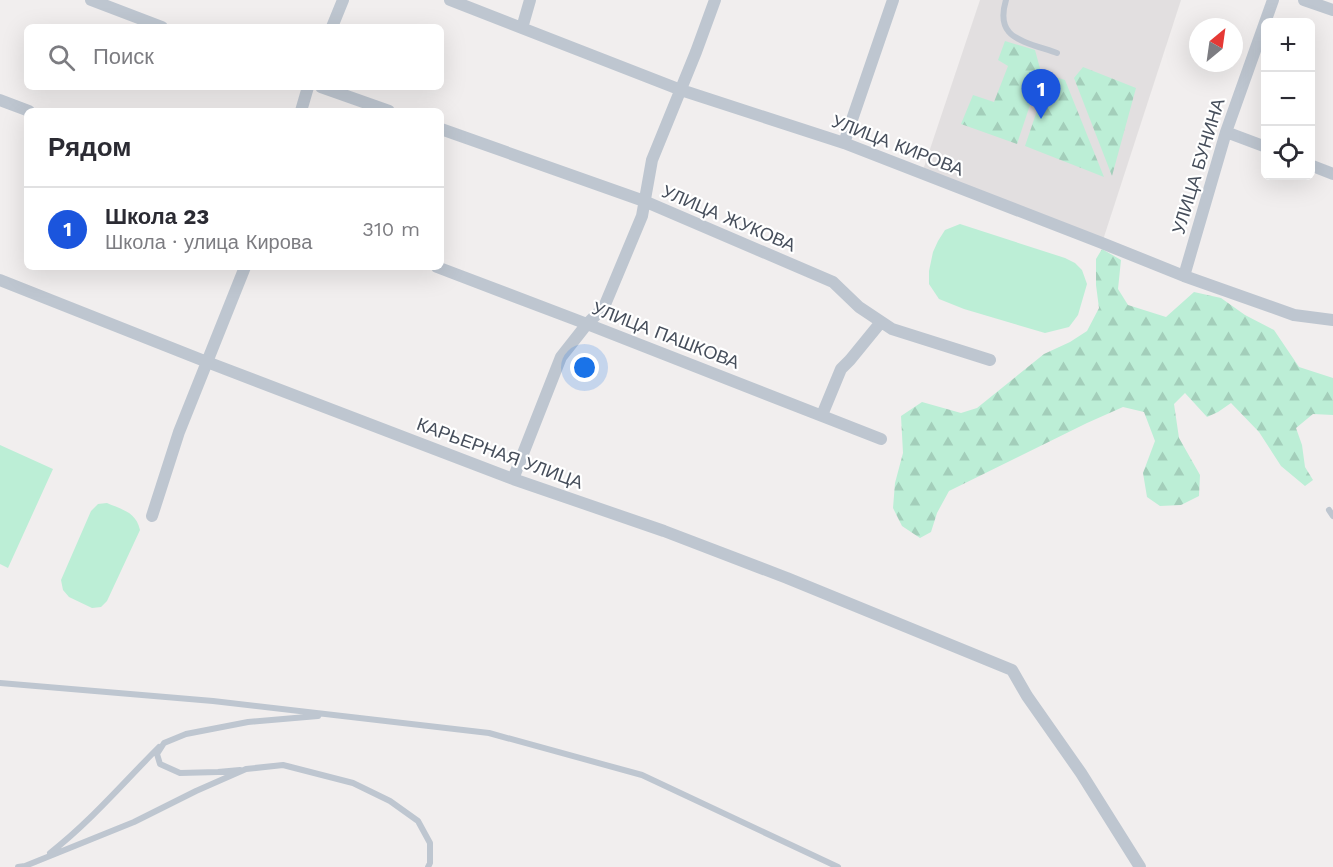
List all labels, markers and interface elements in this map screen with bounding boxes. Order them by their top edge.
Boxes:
north arrow [1189,18,1243,72]
map controls [1261,18,1315,180]
button: + [1261,18,1315,72]
search box [24,24,444,90]
icon: search [45,41,78,74]
text: Поиск [93,44,154,69]
pin: 1 [1022,70,1060,119]
button: − [1261,72,1315,126]
street label: УЛИЦА БУНИНА [1167,96,1229,236]
street label: УЛИЦА КИРОВА [829,110,967,180]
button: locate [1261,126,1315,180]
text: Рядом [48,132,131,162]
street label: УЛИЦА ЖУКОВА [659,180,799,256]
text: Школа 23 [105,204,209,229]
text: 1 [63,217,72,241]
text: 310 m [362,217,420,241]
text: Школа · улица Кирова [105,230,312,254]
street label: УЛИЦА ПАШКОВА [589,297,743,373]
your location [570,353,599,382]
street label: КАРЬЕРНАЯ УЛИЦА [414,413,586,493]

